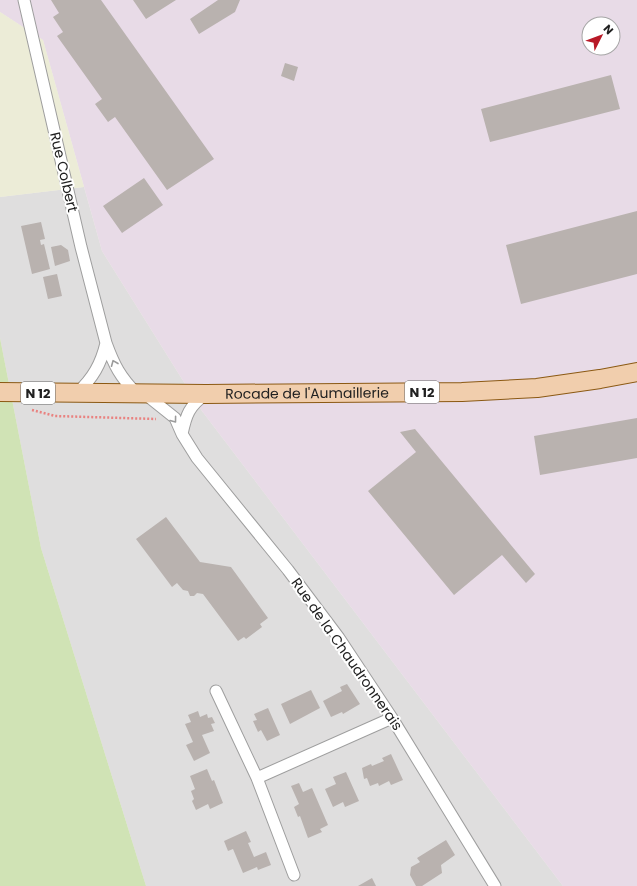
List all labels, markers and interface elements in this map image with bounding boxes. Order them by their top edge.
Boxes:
north arrow [581,16,621,56]
text: N [600,21,617,38]
street label: Rue Colbert [45,130,83,214]
one-way arrow [110,359,118,366]
road number: N 12 [405,381,439,403]
road number: N 12 [21,382,55,404]
street label: Rocade de l'Aumaillerie [225,383,389,404]
one-way arrow [169,415,176,422]
street label: Rue de la Chaudronnerais [287,574,407,734]

